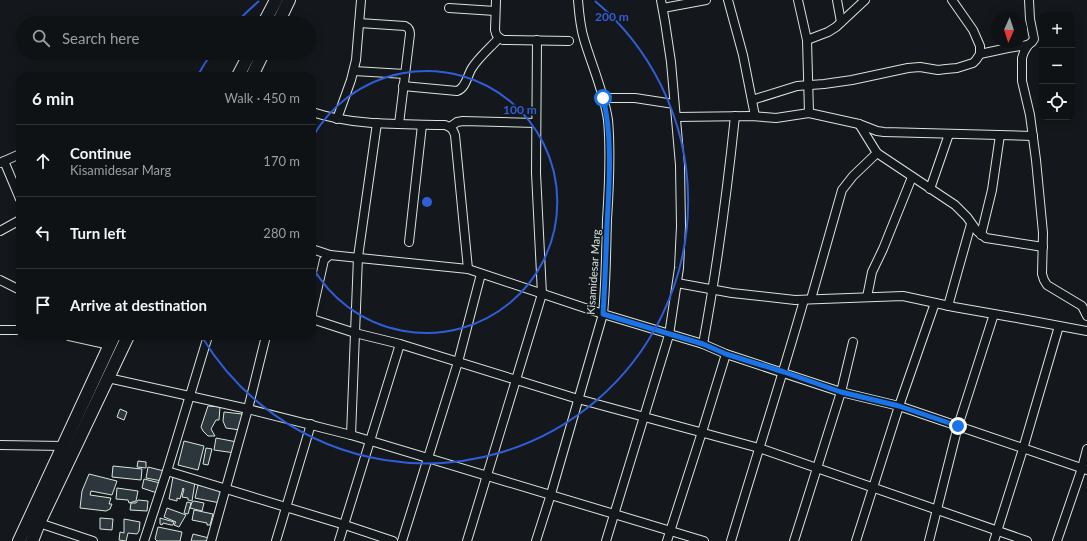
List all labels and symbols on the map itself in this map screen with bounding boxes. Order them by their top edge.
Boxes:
text: 200 m [595,9,629,24]
north arrow [991,12,1027,48]
route start [594,89,612,107]
text: 100 m [503,102,537,117]
centre of rings [420,195,434,209]
street label: Kisamidesar Marg [584,229,602,315]
route end [949,417,967,435]

